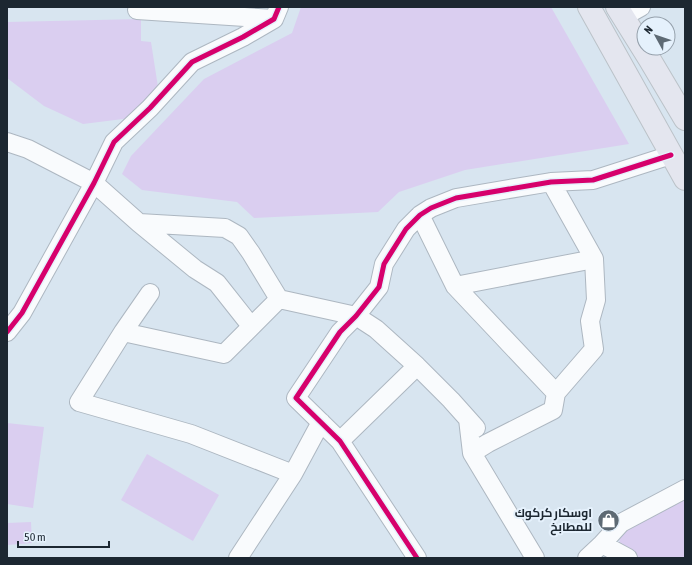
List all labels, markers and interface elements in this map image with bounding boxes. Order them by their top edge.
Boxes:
north arrow [636,16,676,56]
text: N [642,23,655,36]
place label: اوسكار كركوك للمطابخ [515,506,592,536]
shop icon: اوسكار كركوك للمطابخ [595,507,621,533]
scale bar [18,523,109,549]
text: 50 m [24,530,46,544]

